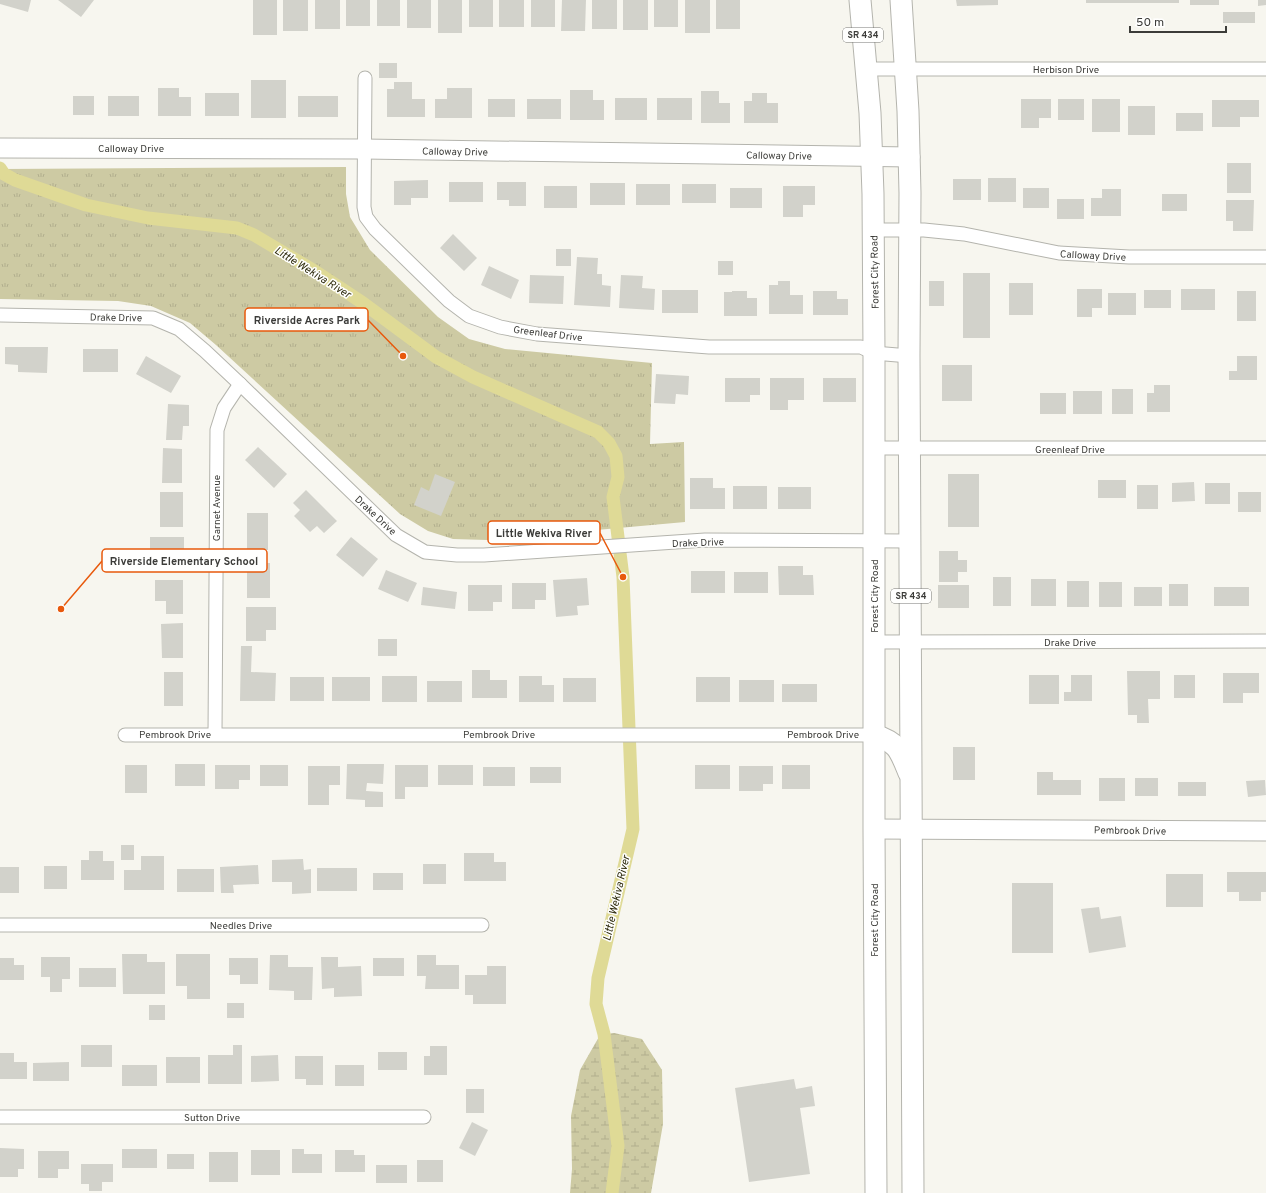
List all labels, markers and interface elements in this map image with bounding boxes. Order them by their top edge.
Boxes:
scale bar [1130,8,1226,34]
text: 50 m [1136,15,1164,31]
road number: SR 434 [843,28,883,42]
street label: Herbison Drive [1033,64,1099,77]
street label: Calloway Drive [98,143,164,156]
street label: Calloway Drive [422,145,488,160]
street label: Calloway Drive [746,149,812,164]
street label: Forest City Road [868,235,883,309]
water label: Little Wekiva River [272,244,354,302]
street label: Calloway Drive [1060,248,1126,265]
callout: Riverside Acres Park [245,308,368,331]
street label: Drake Drive [90,312,142,325]
text: Riverside Acres Park [254,314,360,328]
street label: Greenleaf Drive [512,324,583,345]
street label: Greenleaf Drive [1035,444,1105,457]
street label: Garnet Avenue [211,475,224,541]
street label: Drake Drive [351,494,399,539]
callout: Little Wekiva River [488,521,600,544]
text: Little Wekiva River [496,527,593,541]
street label: Drake Drive [672,536,724,551]
callout: Riverside Elementary School [102,549,267,572]
text: Riverside Elementary School [110,555,258,569]
street label: Forest City Road [869,559,882,633]
road number: SR 434 [891,589,931,603]
street label: Drake Drive [1044,637,1096,650]
street label: Pembrook Drive [139,729,211,742]
street label: Pembrook Drive [463,729,535,742]
street label: Pembrook Drive [787,729,859,742]
street label: Pembrook Drive [1094,824,1166,839]
water label: Little Wekiva River [600,853,634,942]
street label: Forest City Road [869,883,882,957]
street label: Needles Drive [210,920,272,933]
street label: Sutton Drive [184,1112,240,1125]

